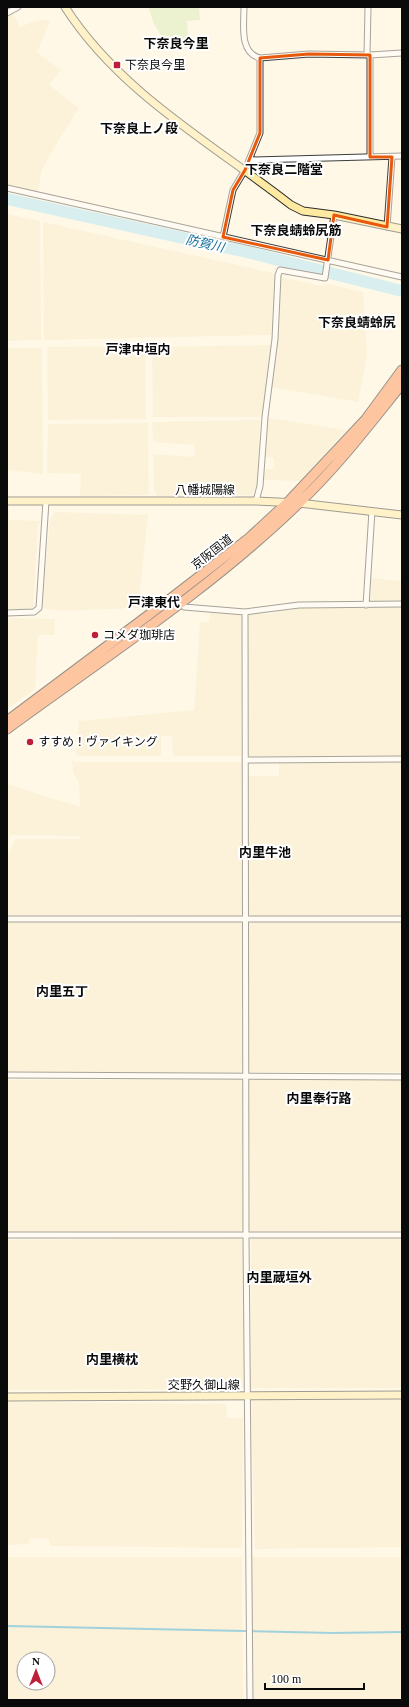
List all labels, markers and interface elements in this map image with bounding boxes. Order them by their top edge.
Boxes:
district label: 下奈良今里 [143,36,209,51]
place label: 下奈良今里 [125,58,185,72]
marker: 下奈良今里 [112,60,122,70]
district label: 下奈良上ノ段 [100,121,178,136]
district label: 下奈良二階堂 [245,162,323,177]
district label: 下奈良蜻蛉尻筋 [250,223,342,238]
water label: 防賀川 [184,232,228,256]
district label: 下奈良蜻蛉尻 [318,315,396,330]
district label: 戸津中垣内 [105,342,171,357]
street label: 八幡城陽線 [175,483,235,497]
street label: 京阪国道 [189,532,235,572]
district label: 戸津東代 [128,595,180,610]
place label: コメダ珈琲店 [103,628,175,642]
marker: コメダ珈琲店 [90,630,100,640]
place label: すすめ！ヴァイキング [38,735,158,749]
marker: すすめ！ヴァイキング [25,737,35,747]
district label: 内里牛池 [239,845,291,860]
district label: 内里五丁 [36,984,88,999]
district label: 内里奉行路 [286,1091,352,1106]
district label: 内里蔵垣外 [246,1270,312,1285]
district label: 内里横枕 [86,1352,138,1367]
street label: 交野久御山線 [168,1378,240,1392]
north arrow [16,1651,56,1691]
text: N [32,1655,40,1667]
scale bar [265,1665,364,1691]
text: 100 m [271,1672,302,1686]

